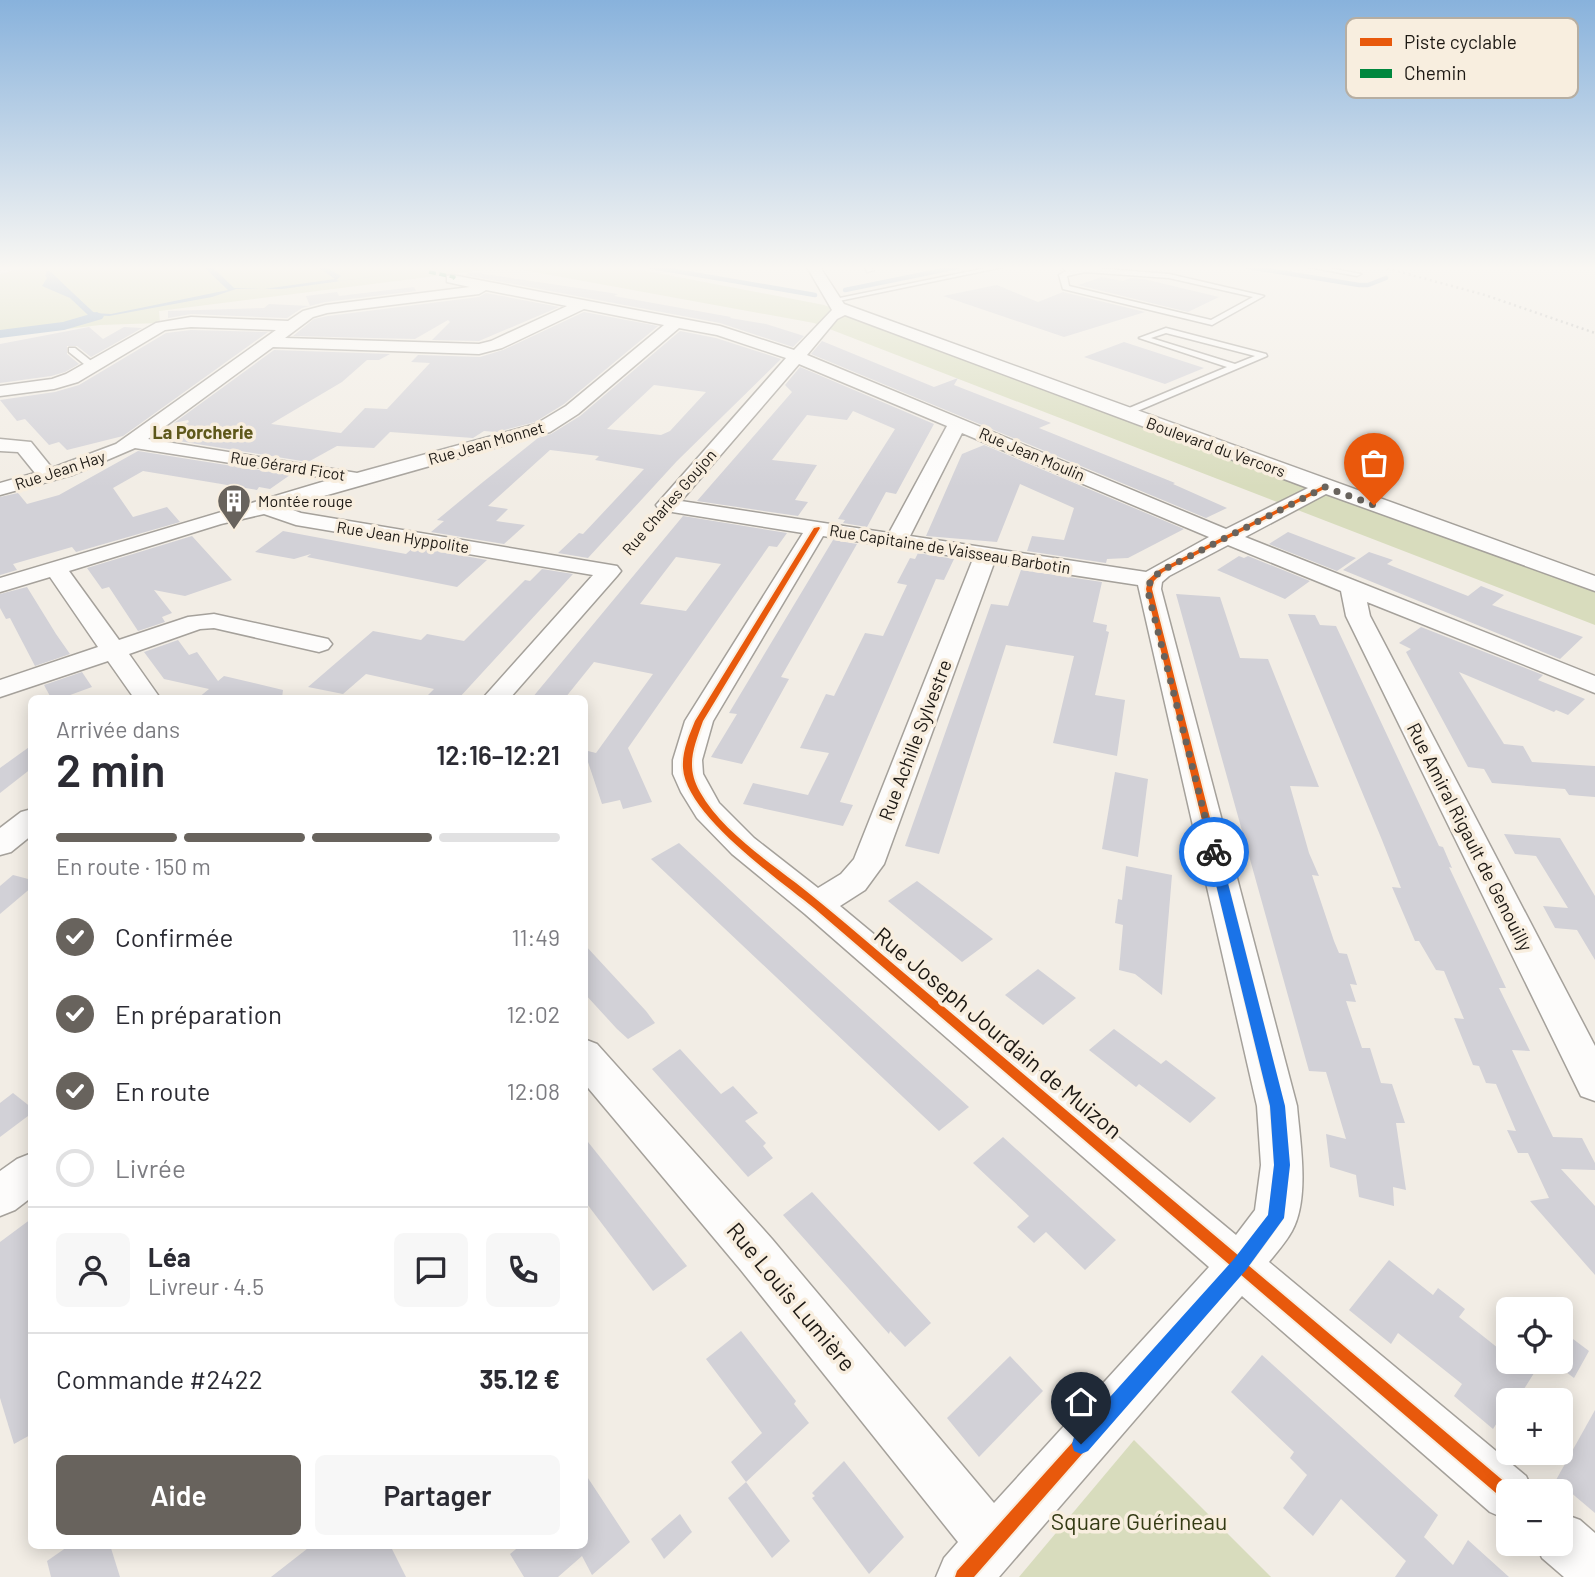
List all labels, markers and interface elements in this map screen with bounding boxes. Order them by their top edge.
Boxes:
legend [1346,18,1578,98]
text: Piste cyclable [1404,30,1517,53]
text: Chemin [1404,61,1467,84]
street label: Boulevard du Vercors [1144,413,1288,481]
street label: Rue Jean Monnet [426,417,546,468]
district label: La Porcherie [153,421,254,443]
street label: Rue Jean Moulin [977,423,1088,484]
pin [1344,433,1404,505]
icon: bag [1355,444,1393,482]
street label: Rue Charles Goujon [618,445,720,558]
street label: Rue Jean Hay [12,446,108,493]
street label: Rue Gérard Ficot [229,447,347,484]
building icon: Montée rouge [215,482,253,531]
place label: Montée rouge [258,491,353,510]
street label: Rue Jean Hyppolite [336,517,471,556]
street label: Rue Capitaine de Vaisseau Barbotin [828,520,1072,577]
street label: Rue Achille Sylvestre [873,656,956,824]
text: Arrivée dans [56,715,180,743]
street label: Rue Amiral Rigault de Genouilly [1403,719,1538,955]
text: 12:16–12:21 [436,739,560,770]
text: 2 min [56,741,165,796]
courier [1179,817,1249,887]
icon: bike [1195,833,1233,871]
text: En route · 150 m [56,852,211,880]
icon: check [56,918,94,956]
street label: Rue Joseph Jourdain de Muizon [869,920,1128,1144]
text: Confirmée [115,921,233,952]
text: 11:49 [511,923,560,951]
icon: check [56,995,94,1033]
text: En préparation [115,998,282,1029]
text: 12:02 [507,1000,560,1028]
icon: check [56,1072,94,1110]
text: En route [115,1075,210,1106]
text: 12:08 [507,1077,560,1105]
text: Livrée [115,1152,186,1183]
street label: Rue Louis Lumière [721,1216,862,1377]
button: person [56,1233,130,1307]
button: chat [394,1233,468,1307]
button: phone [486,1233,560,1307]
text: Léa [148,1241,191,1272]
text: Livreur · 4.5 [148,1272,264,1300]
map controls [1496,1297,1573,1556]
button: locate [1496,1297,1573,1374]
text: Commande #2422 [56,1363,263,1394]
text: 35.12 € [479,1363,560,1394]
pin [1051,1372,1111,1444]
icon: home [1062,1383,1100,1421]
button: + [1496,1388,1573,1465]
button: Aide [56,1455,301,1535]
button: Partager [315,1455,560,1535]
button: − [1496,1479,1573,1556]
park label: Square Guérineau [1051,1507,1227,1535]

